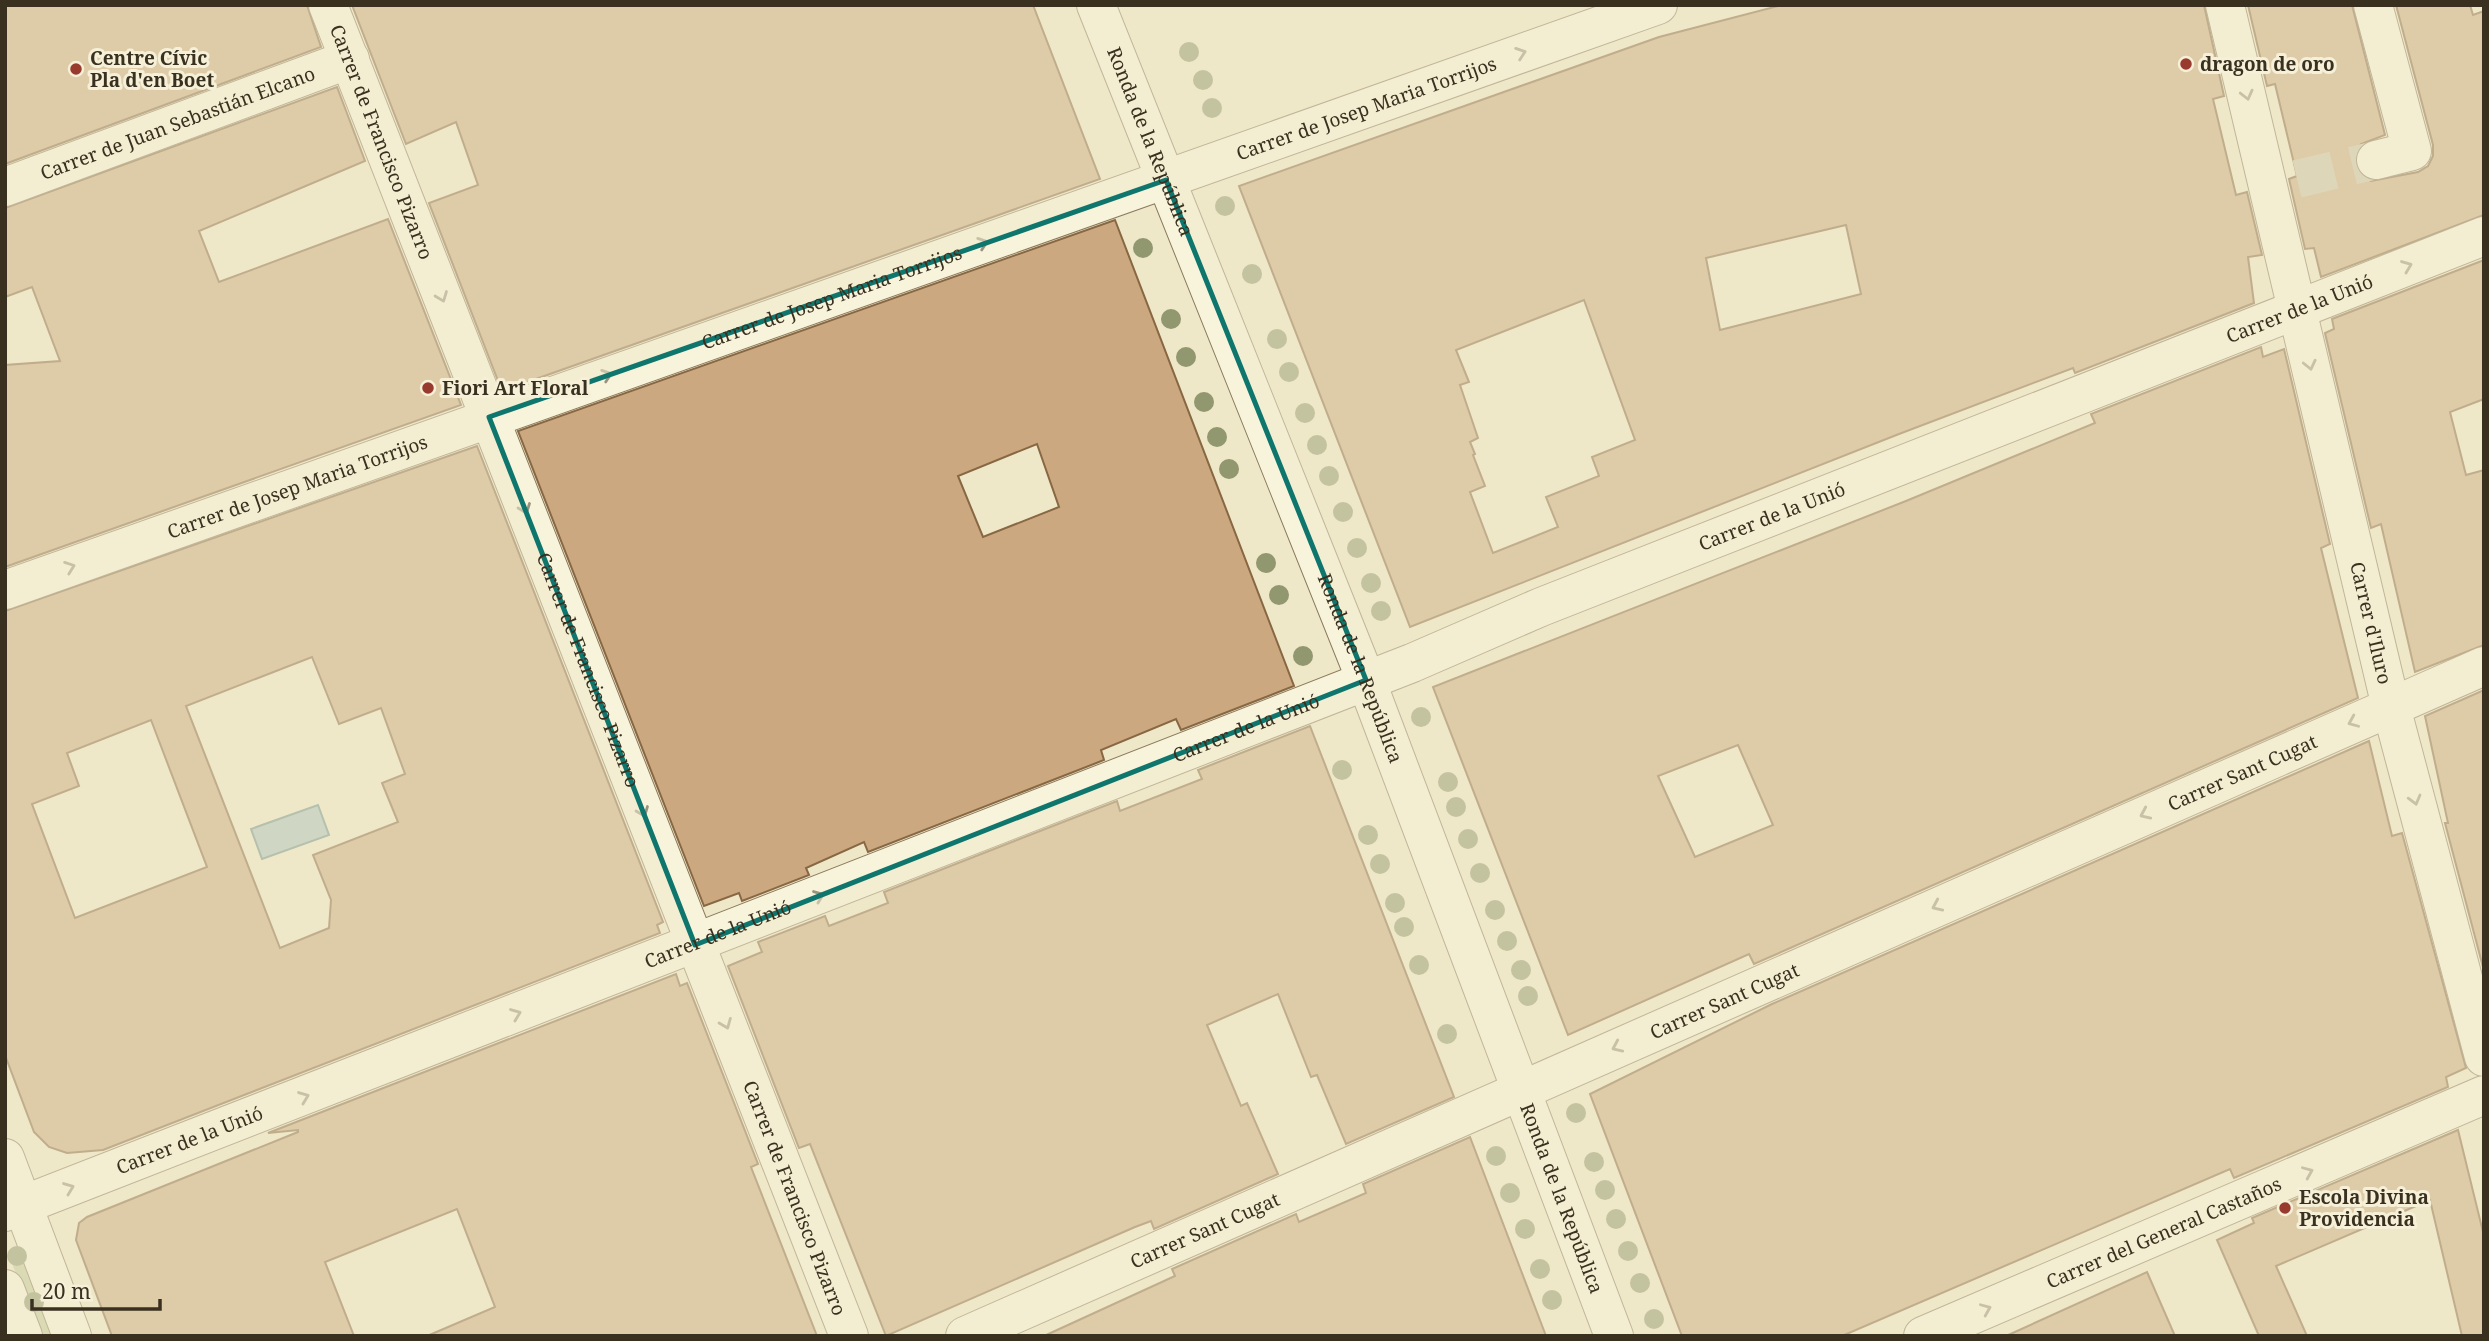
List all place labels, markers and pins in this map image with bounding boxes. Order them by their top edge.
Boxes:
place label: Centre Cívic Pla d'en Boet [90,45,214,93]
place label: dragon de oro [2200,51,2335,77]
marker: dragon de oro [2178,56,2194,72]
marker: Centre Cívic Pla d'en Boet [68,61,84,77]
place label: Fiori Art Floral [442,375,589,401]
marker: Fiori Art Floral [420,380,436,396]
place label: Escola Divina Providencia [2299,1184,2429,1232]
marker: Escola Divina Providencia [2277,1200,2293,1216]

